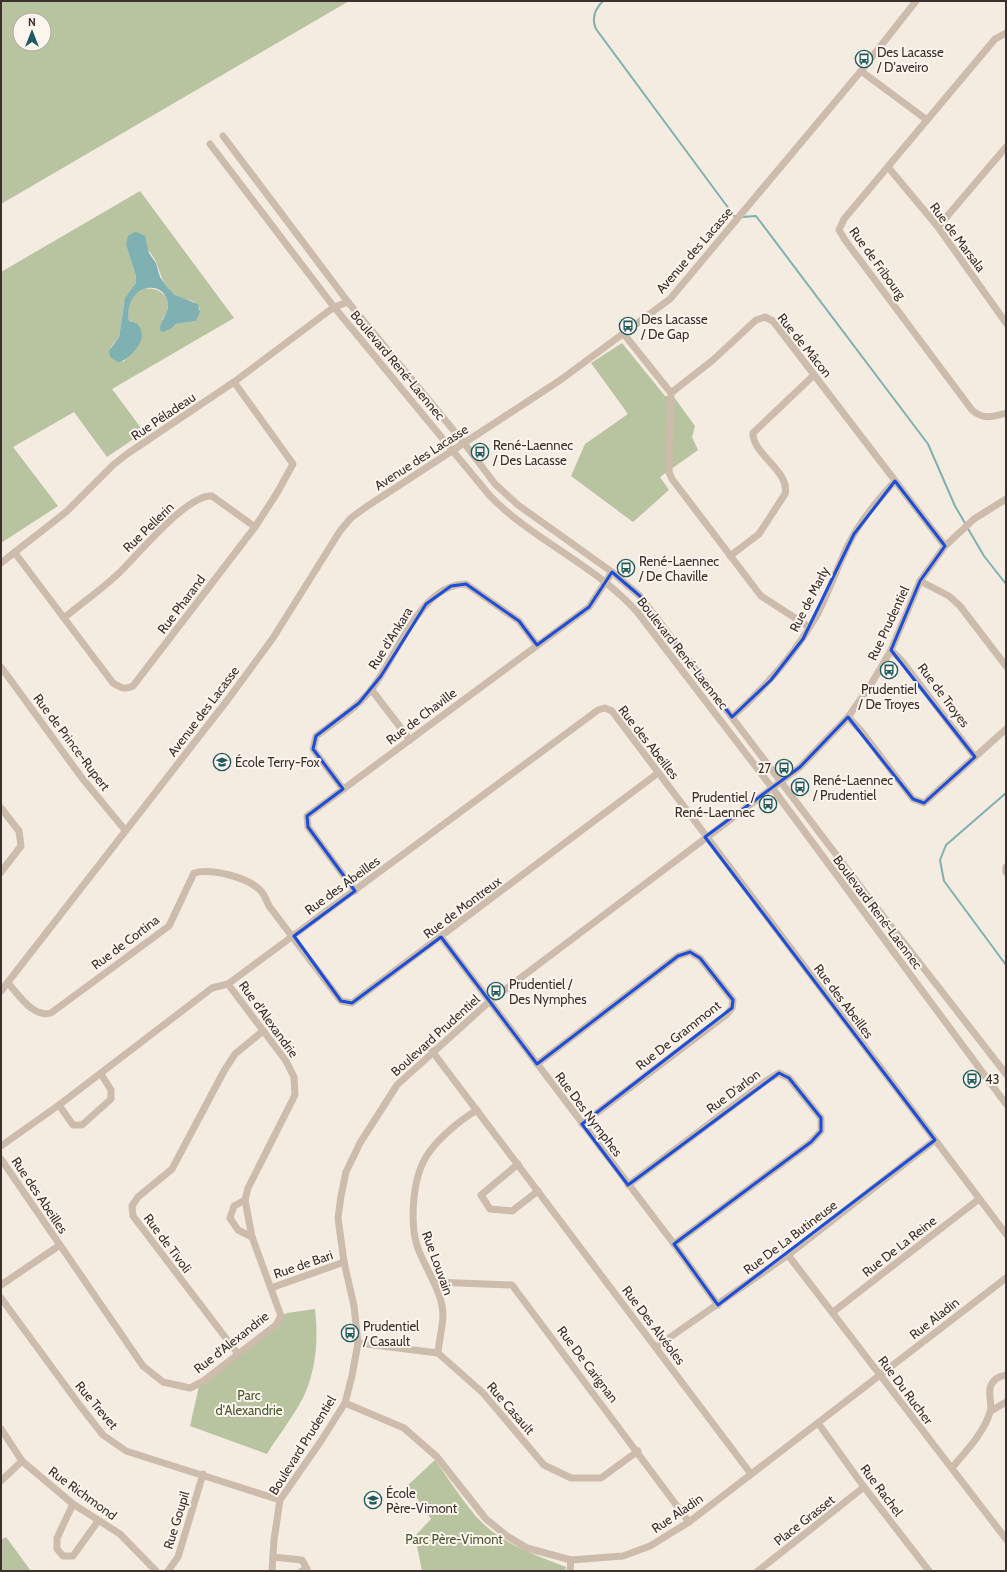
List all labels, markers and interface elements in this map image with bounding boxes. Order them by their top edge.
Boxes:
north arrow [12,12,52,52]
text: N [28,15,36,29]
place label: Des Lacasse / D'aveiro [876,44,944,75]
bus stop icon: Des Lacasse / D'aveiro [854,49,874,69]
street label: Rue de Marsala [927,199,990,275]
street label: Avenue des Lacasse [652,204,736,296]
street label: Rue de Fribourg [846,224,910,303]
street label: Boulevard René-Laennec [347,307,449,423]
street label: Rue de Mâcon [774,310,836,380]
place label: Des Lacasse / De Gap [640,311,708,342]
bus stop icon: Des Lacasse / De Gap [618,316,638,336]
street label: Rue Péladeau [128,389,198,443]
street label: Avenue des Lacasse [371,421,471,493]
place label: René-Laennec / Des Lacasse [492,437,573,468]
bus stop icon: René-Laennec / Des Lacasse [470,442,490,462]
street label: Rue Pellerin [119,499,177,555]
place label: René-Laennec / De Chaville [638,553,719,584]
bus stop icon: René-Laennec / De Chaville [616,558,636,578]
street label: Rue de Marly [786,563,832,634]
street label: Rue Pharand [154,571,208,637]
street label: Rue Prudentiel [864,583,912,663]
street label: Boulevard René-Laennec [634,594,732,712]
street label: Rue d'Ankara [365,603,416,672]
bus stop icon: Prudentiel / De Troyes [879,660,899,680]
street label: Rue de Troyes [915,660,974,731]
street label: Avenue des Lacasse [164,663,242,759]
place label: Prudentiel / De Troyes [857,681,920,712]
street label: Rue de Chaville [383,684,460,748]
street label: Rue de Prince-Rupert [30,690,114,794]
street label: Rue des Abeilles [615,702,683,782]
school or university icon: École Terry-Fox [212,752,232,772]
place label: École Terry-Fox [235,753,321,770]
bus stop icon: 27 [774,758,794,778]
place label: 27 [758,760,771,776]
place label: René-Laennec / Prudentiel [812,772,893,803]
bus stop icon: René-Laennec / Prudentiel [790,777,810,797]
place label: Prudentiel / René-Laennec [675,789,756,820]
bus stop icon: Prudentiel / René-Laennec [758,794,778,814]
street label: Rue des Abeilles [301,852,383,918]
street label: Boulevard René-Laennec [830,852,926,972]
street label: Rue de Montreux [420,872,505,942]
street label: Rue de Cortina [88,911,163,973]
street label: Rue des Abeilles [811,961,878,1042]
place label: Prudentiel / Des Nymphes [509,976,587,1007]
street label: Rue d'Alexandrie [236,978,302,1061]
bus stop icon: Prudentiel / Des Nymphes [486,981,506,1001]
street label: Boulevard Prudentiel [387,991,483,1079]
street label: Rue De Grammont [632,996,724,1073]
street label: Rue D'arlon [703,1066,763,1116]
street label: Rue Des Nymphes [552,1069,626,1160]
bus stop icon: 43 [962,1069,982,1089]
place label: 43 [985,1071,1000,1087]
street label: Rue des Abeilles [8,1154,72,1237]
street label: Rue De La Butineuse [740,1196,840,1277]
street label: Rue de Tivoli [141,1210,195,1276]
street label: Rue De La Reine [859,1212,940,1280]
street label: Rue Louvain [419,1229,457,1297]
street label: Rue de Bari [271,1246,335,1282]
street label: Rue Des Alvéoles [619,1282,689,1368]
street label: Rue Aladin [906,1294,962,1342]
street label: Rue d'Alexandrie [190,1308,272,1376]
place label: Prudentiel / Casault [362,1318,419,1349]
bus stop icon: Prudentiel / Casault [340,1323,360,1343]
street label: Rue De Carignan [554,1323,622,1405]
street label: Rue Du Rucher [875,1353,937,1428]
street label: Rue Trevet [72,1378,122,1433]
street label: Rue Casault [484,1379,538,1438]
park label: Parc d'Alexandrie [216,1387,283,1418]
street label: Boulevard Prudentiel [265,1392,339,1498]
street label: Rue Rachel [857,1461,907,1519]
street label: Rue Richmond [46,1463,120,1523]
place label: École Père-Vimont [386,1484,458,1516]
street label: Rue Goupil [160,1489,192,1551]
school or university icon: École Père-Vimont [363,1490,383,1510]
street label: Rue Aladin [648,1490,706,1536]
street label: Place Grasset [770,1491,838,1549]
park label: Parc Père-Vimont [405,1531,503,1547]

